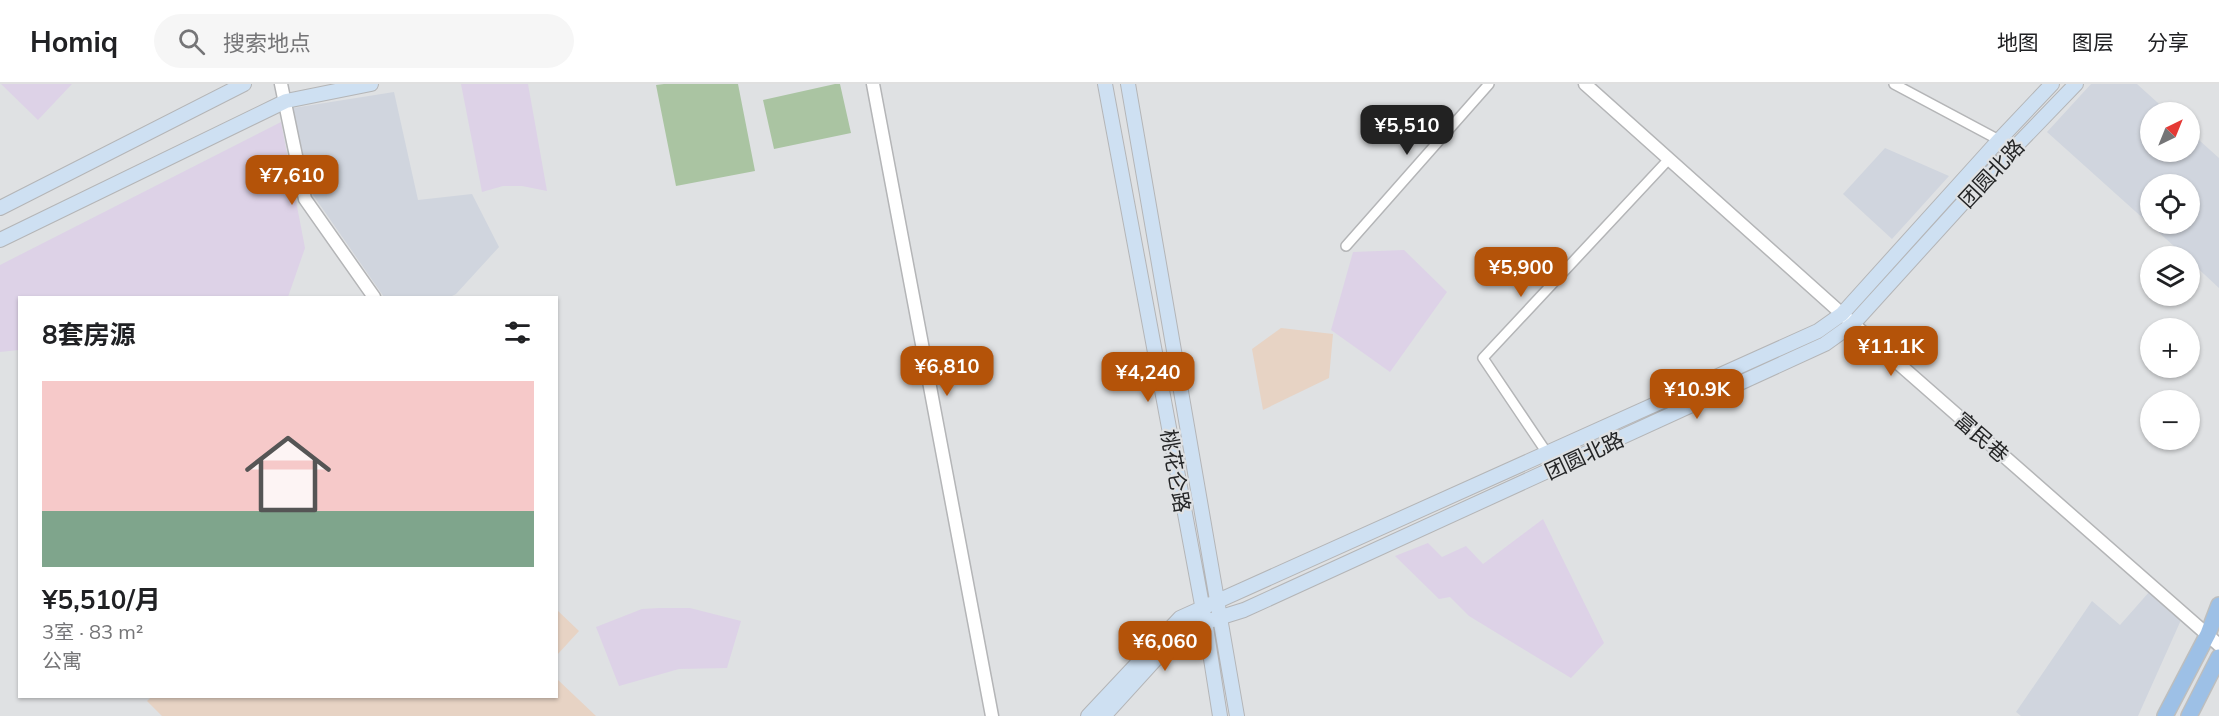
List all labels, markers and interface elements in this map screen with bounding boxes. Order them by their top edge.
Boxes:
search box [154,14,574,68]
text: Homiq [30,24,118,59]
icon: search [175,25,208,58]
text: 搜索地点 [223,29,311,57]
text: 地图 [1997,29,2039,55]
text: 图层 [2072,29,2114,55]
text: 分享 [2147,29,2189,55]
north arrow [2140,102,2200,162]
map controls [2140,102,2200,450]
pin: ¥5,510 [1358,105,1456,156]
text: ¥5,510 [1375,112,1439,137]
street label: 团圆北路 [1953,133,2029,213]
pin: ¥7,610 [243,155,341,206]
text: ¥7,610 [260,162,324,187]
button: locate [2140,174,2200,234]
button: layers [2140,246,2200,306]
pin: ¥5,900 [1472,247,1570,298]
text: ¥5,900 [1489,254,1553,279]
icon: filters [501,316,534,349]
text: 8套房源 [42,318,136,351]
button: + [2140,318,2200,378]
pin: ¥11.1K [1842,326,1940,377]
text: ¥11.1K [1858,333,1924,358]
pin: ¥6,810 [898,346,996,397]
pin: ¥4,240 [1099,352,1197,403]
text: ¥6,810 [915,353,979,378]
text: ¥4,240 [1116,359,1180,384]
pin: ¥10.9K [1648,369,1746,420]
text: ¥10.9K [1664,376,1730,401]
button: − [2140,390,2200,450]
street label: 富民巷 [1950,407,2014,467]
icon: home [234,420,342,528]
street label: 团圆北路 [1540,425,1628,485]
street label: 桃花仑路 [1156,427,1196,515]
text: ¥5,510/月 [42,583,161,616]
text: 3室 · 83 m² [42,619,143,644]
pin: ¥6,060 [1116,621,1214,672]
text: ¥6,060 [1133,628,1197,653]
text: 公寓 [42,648,82,673]

